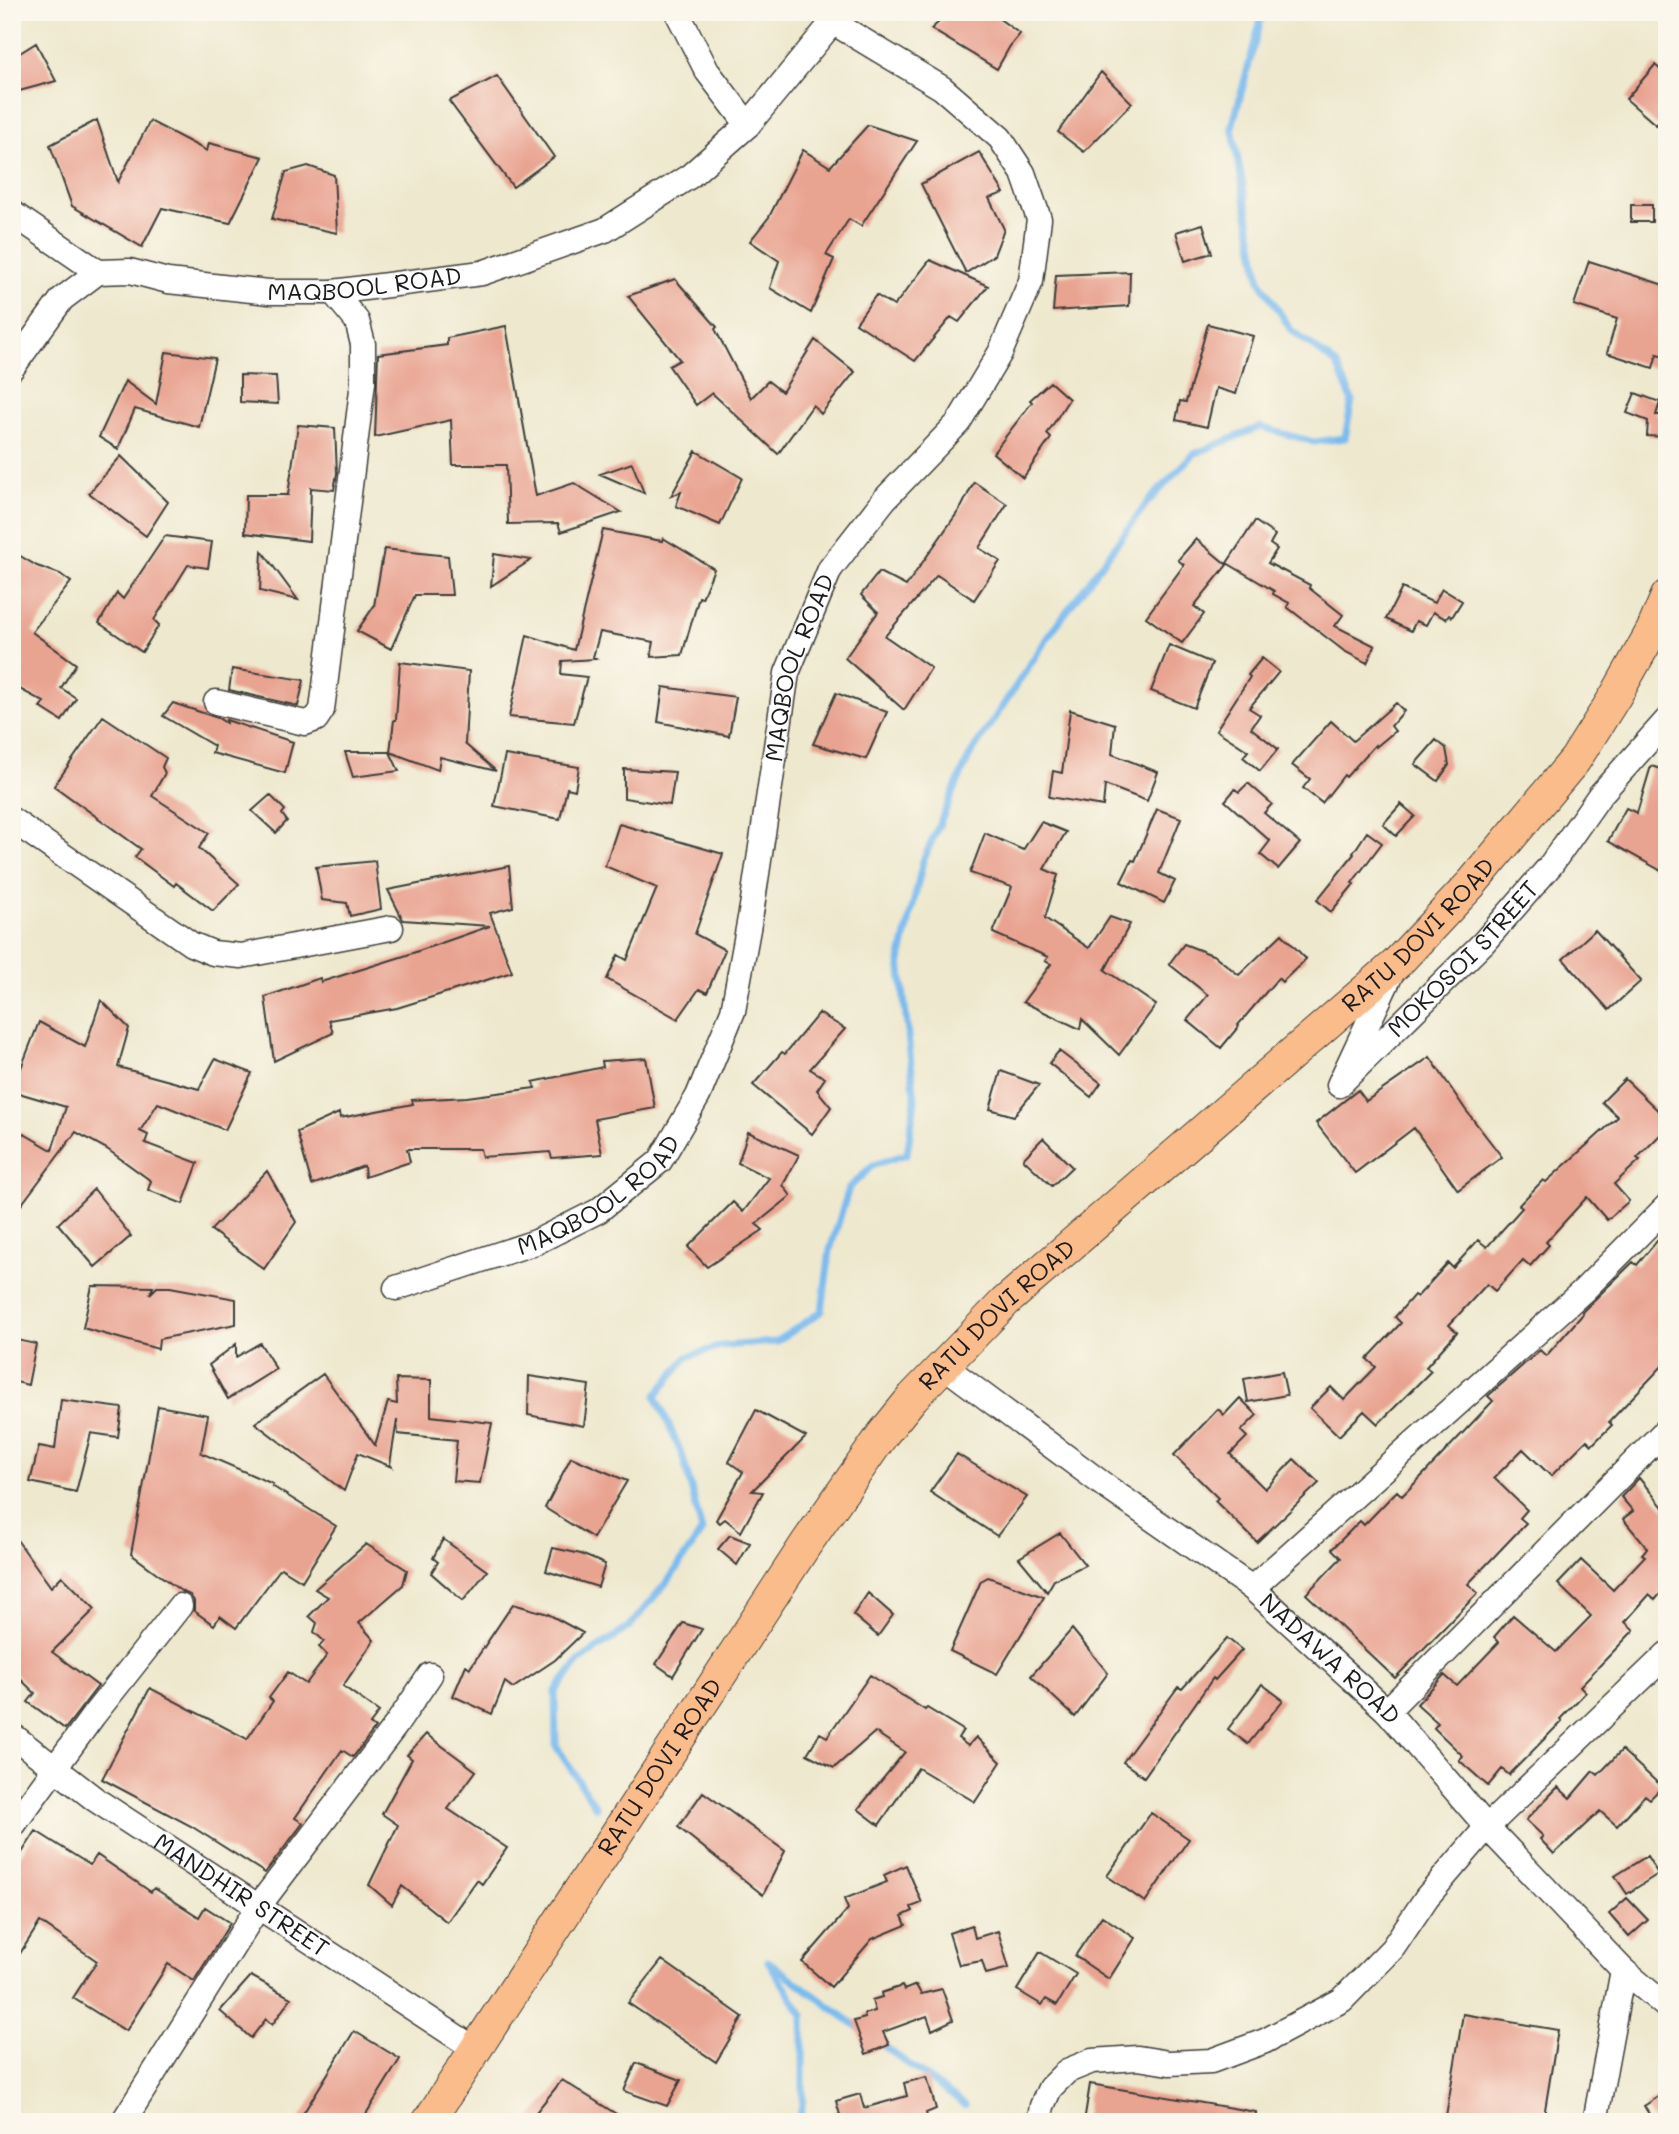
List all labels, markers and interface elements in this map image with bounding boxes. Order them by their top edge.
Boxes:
street label: MAQBOOL ROAD [267,259,463,306]
street label: MAQBOOL ROAD [757,569,840,764]
street label: RATU DOVI ROAD [1335,850,1501,1018]
street label: MOKOSOI STREET [1380,873,1544,1043]
street label: MAQBOOL ROAD [513,1129,686,1261]
street label: RATU DOVI ROAD [911,1232,1081,1396]
street label: NADAWA ROAD [1254,1586,1408,1730]
street label: RATU DOVI ROAD [590,1672,728,1861]
street label: MANDHIR STREET [148,1825,336,1963]

